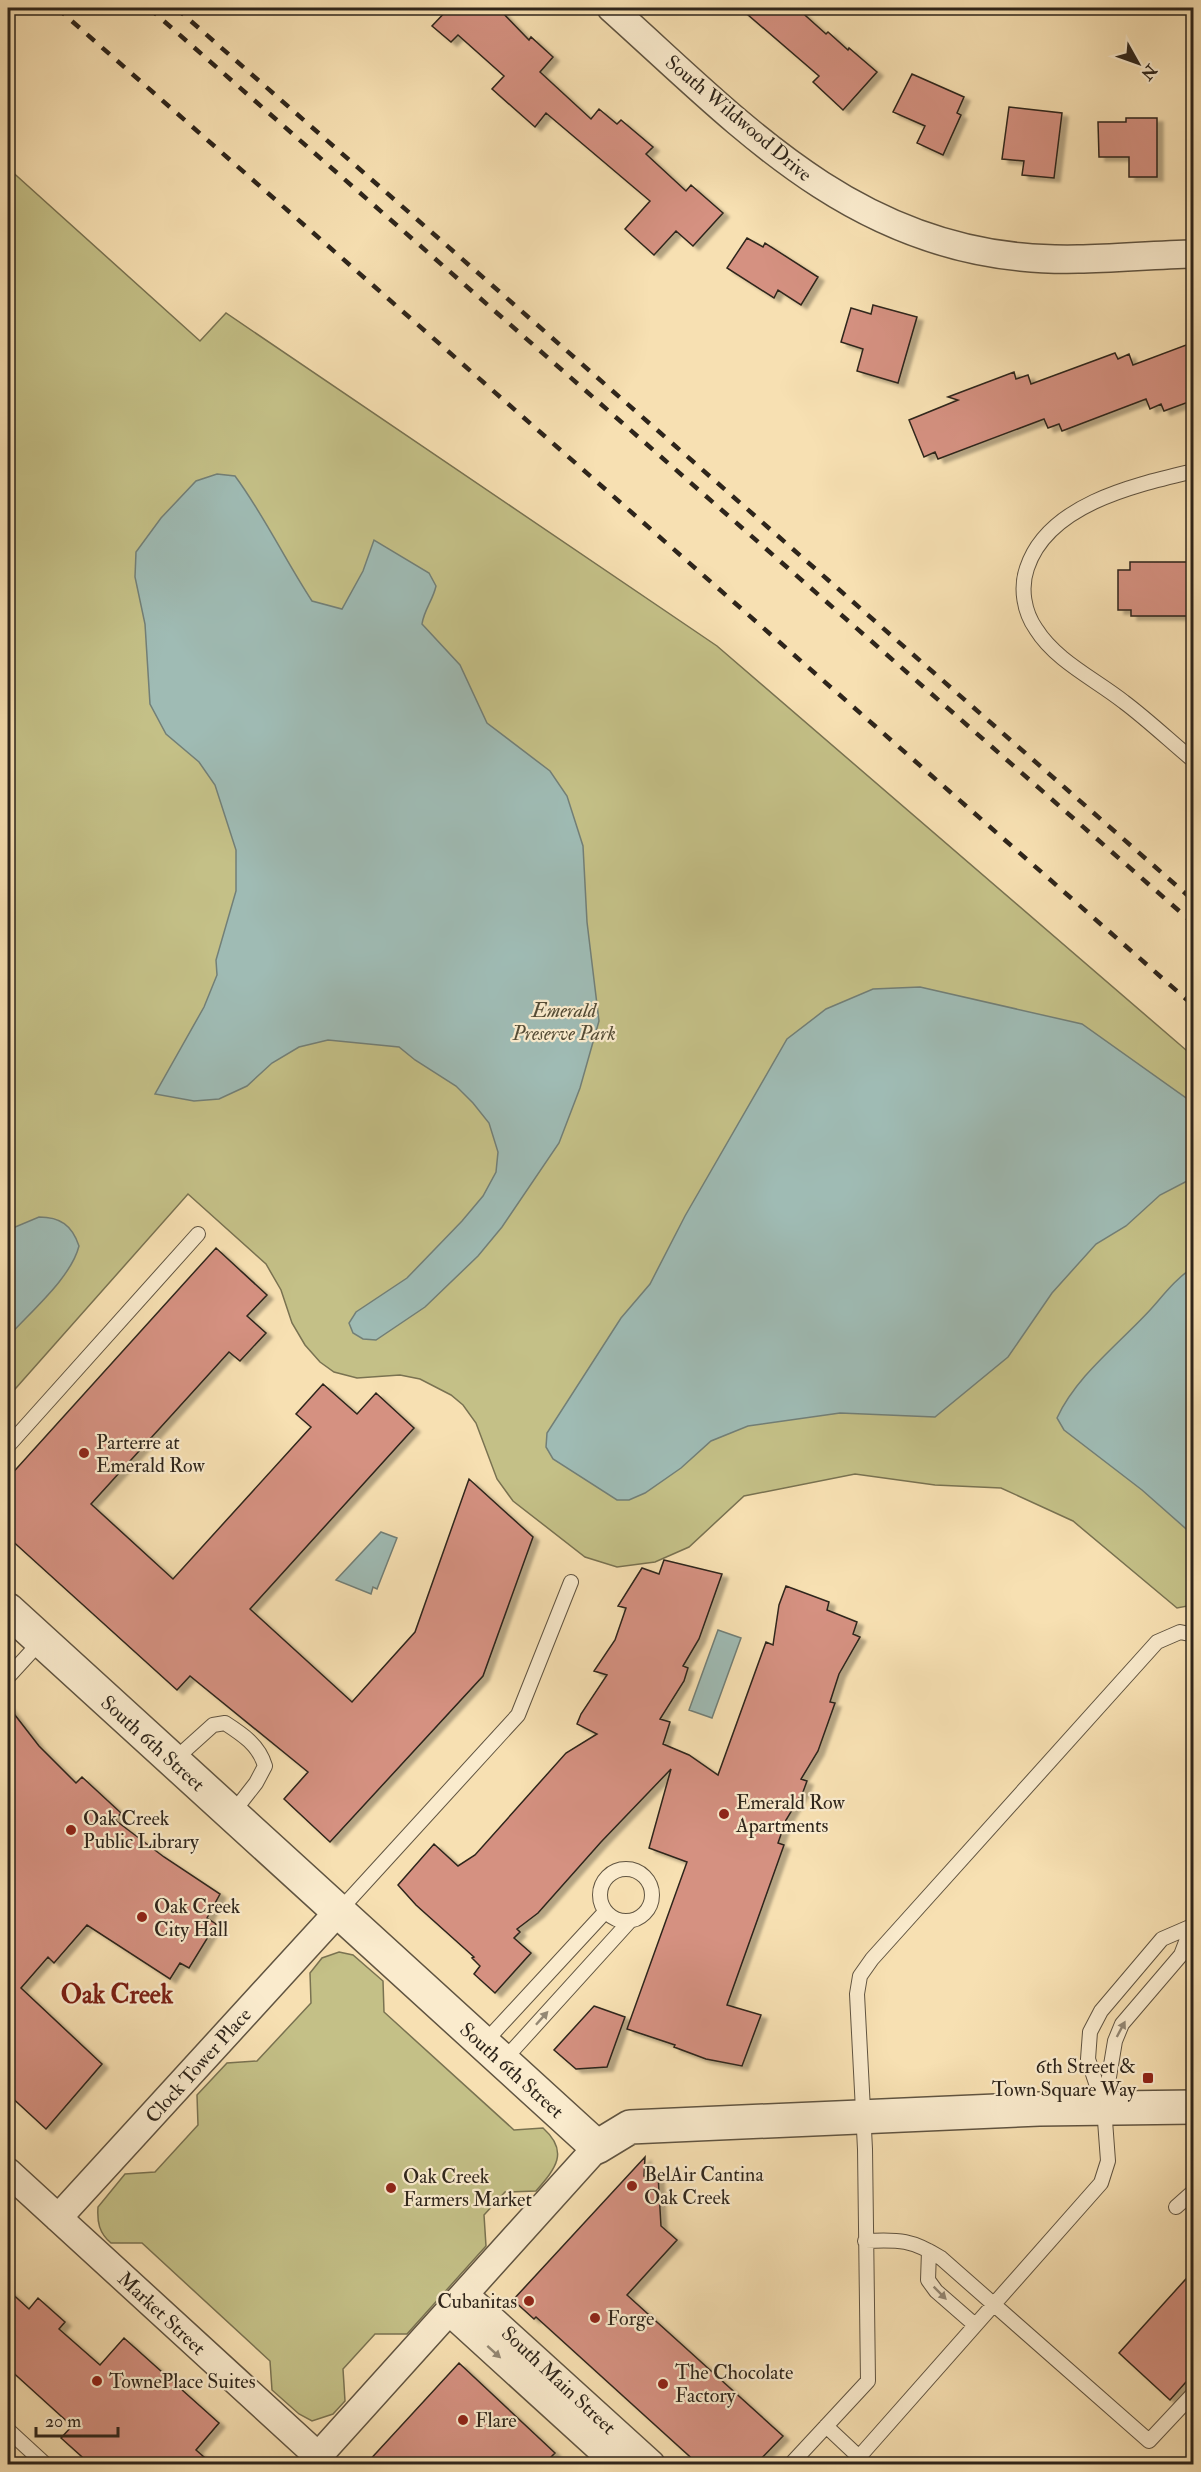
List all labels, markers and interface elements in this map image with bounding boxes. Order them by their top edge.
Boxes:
north arrow [1108,33,1168,93]
street label: South Wildwood Drive [660,50,817,187]
text: N [1136,59,1162,84]
park label: Emerald Preserve Park [511,998,616,1046]
place label: Parterre at Emerald Row [96,1430,206,1478]
marker: Parterre at Emerald Row [77,1446,91,1460]
street label: South 6th Street [95,1690,210,1797]
place label: Emerald Row Apartments [735,1790,846,1839]
place label: Oak Creek Public Library [83,1806,200,1854]
marker: Emerald Row Apartments [717,1807,731,1821]
marker: Oak Creek Public Library [64,1823,78,1837]
place label: Oak Creek City Hall [154,1894,241,1942]
marker: Oak Creek City Hall [135,1910,149,1924]
district label: Oak Creek [61,1979,174,2011]
street label: Clock Tower Place [140,2002,257,2128]
one-way arrow [535,2011,548,2026]
street label: South 6th Street [454,2017,569,2124]
one-way arrow [1116,2021,1126,2038]
place label: 6th Street & Town Square Way [992,2054,1137,2102]
marker: 6th Street & Town Square Way [1141,2071,1155,2085]
place label: BelAir Cantina Oak Creek [644,2162,764,2210]
place label: Oak Creek Farmers Market [403,2164,532,2212]
marker: BelAir Cantina Oak Creek [625,2179,639,2193]
marker: Oak Creek Farmers Market [384,2181,398,2195]
street label: Market Street [112,2266,211,2361]
one-way arrow [932,2286,946,2300]
place label: Cubanitas [437,2289,517,2314]
marker: Cubanitas [522,2294,536,2308]
place label: Forge [607,2306,654,2331]
marker: Forge [588,2311,602,2325]
street label: South Main Street [496,2321,622,2440]
one-way arrow [486,2345,501,2358]
place label: The Chocolate Factory [675,2360,793,2408]
place label: TownePlace Suites [109,2369,256,2394]
marker: TownePlace Suites [90,2374,104,2388]
marker: The Chocolate Factory [656,2377,670,2391]
scale bar [36,2400,118,2438]
place label: Flare [475,2408,517,2433]
text: 20 m [45,2410,81,2433]
marker: Flare [456,2413,470,2427]

